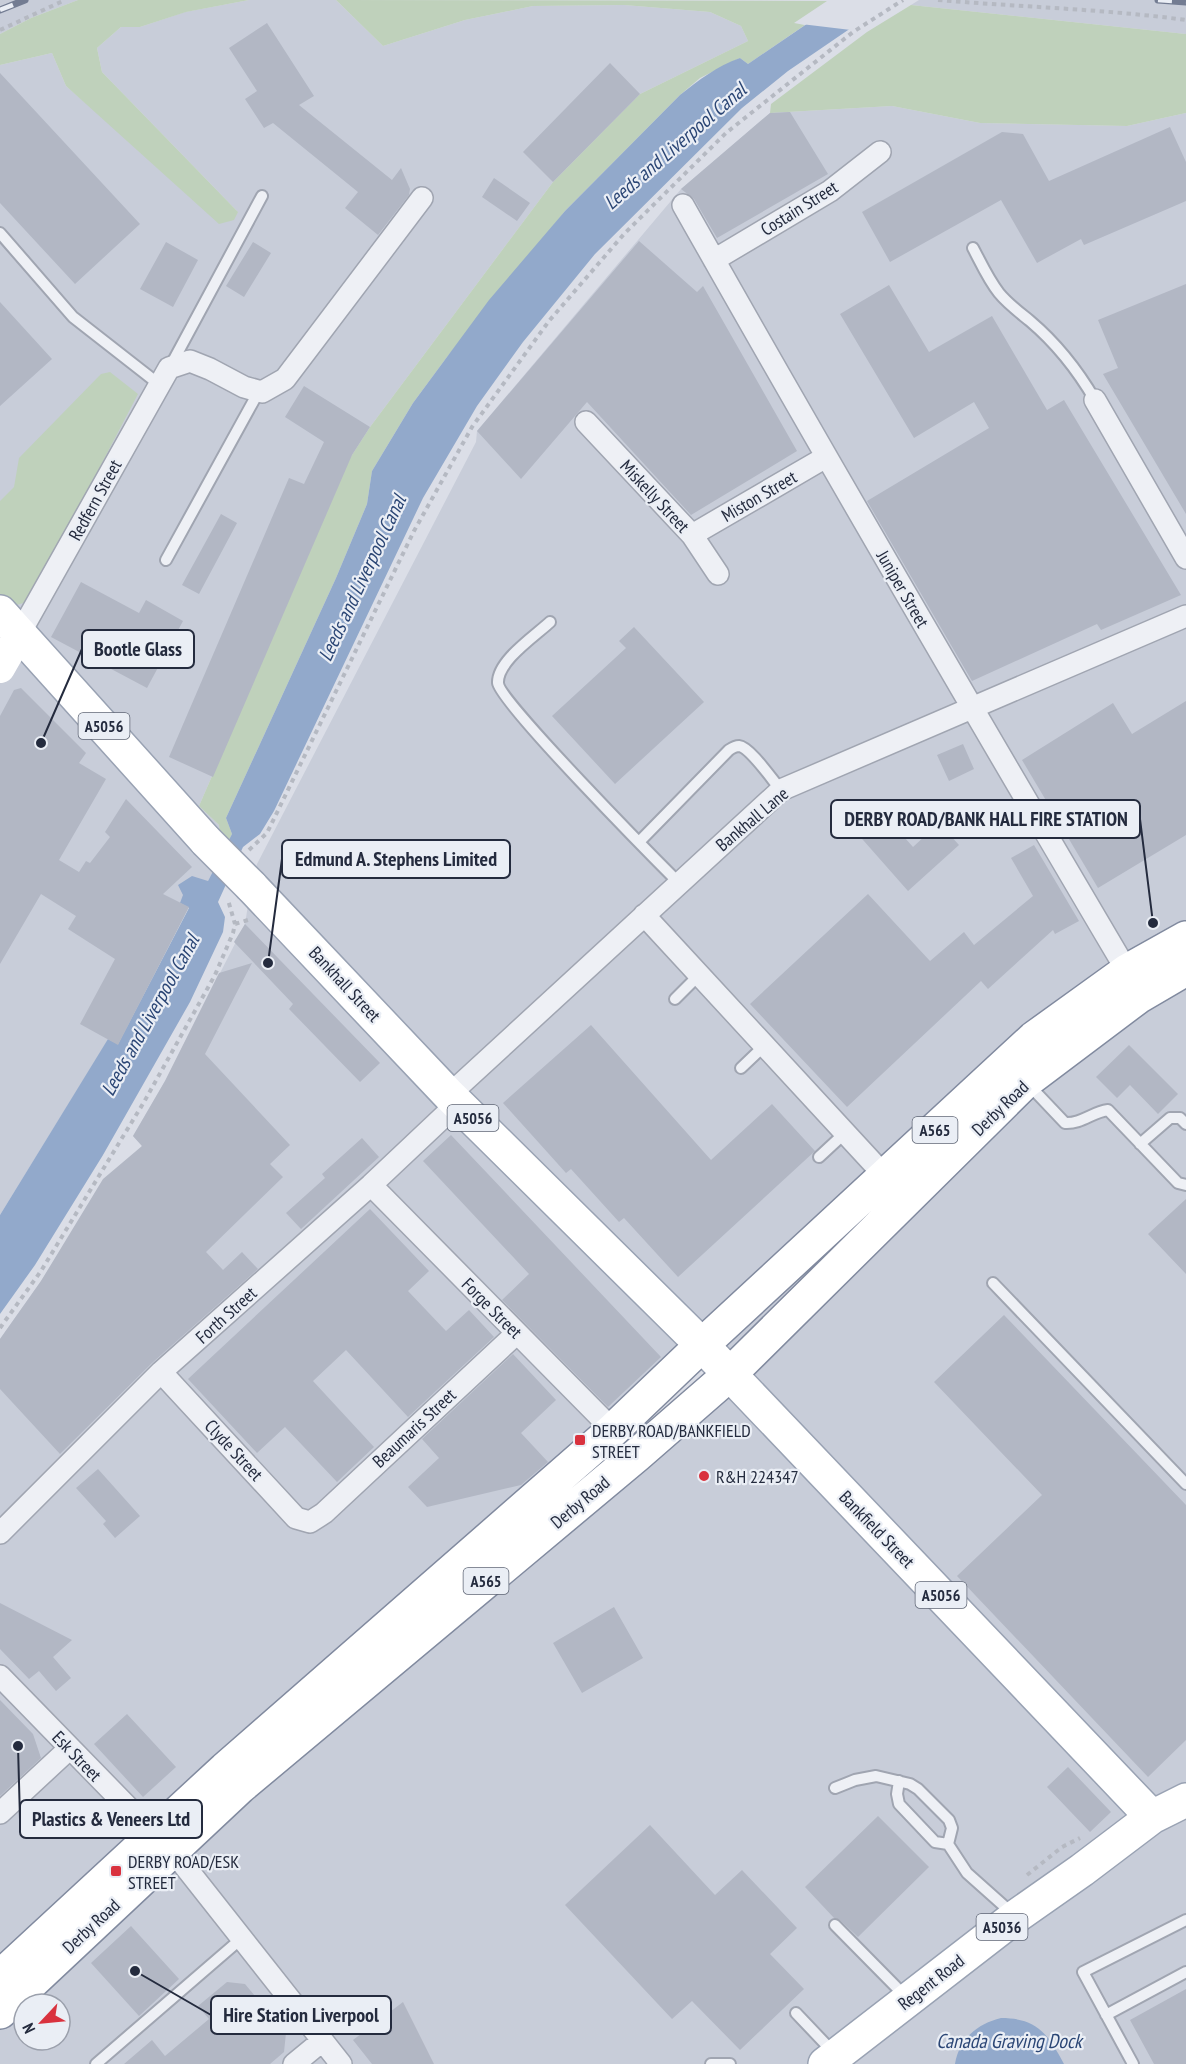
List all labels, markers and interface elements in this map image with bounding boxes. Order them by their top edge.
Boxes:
water label: Leeds and Liverpool Canal [598,75,753,215]
street label: Costain Street [756,175,842,241]
street label: Redfern Street [63,455,127,544]
street label: Miskelly Street [615,455,695,537]
street label: Miston Street [717,465,801,527]
water label: Leeds and Liverpool Canal [312,489,413,665]
street label: Juniper Street [871,545,934,632]
callout: Bootle Glass [82,630,194,668]
text: Bootle Glass [94,636,182,662]
road number: A5056 [78,713,130,739]
street label: Bankhall Lane [711,782,793,856]
callout: DERBY ROAD/BANK HALL FIRE STATION [831,800,1140,838]
text: DERBY ROAD/BANK HALL FIRE STATION [844,806,1128,832]
callout: Edmund A. Stephens Limited [282,840,510,878]
text: Edmund A. Stephens Limited [295,846,497,872]
water label: Leeds and Liverpool Canal [95,928,206,1100]
street label: Bankhall Street [304,941,386,1027]
street label: Derby Road [967,1075,1033,1141]
road number: A5056 [448,1105,498,1131]
road number: A565 [912,1117,958,1143]
street label: Forge Street [457,1273,527,1343]
street label: Forth Street [191,1281,261,1348]
street label: Beaumaris Street [367,1383,461,1473]
street label: Clyde Street [200,1415,268,1485]
place label: DERBY ROAD/BANKFIELD STREET [592,1419,751,1463]
marker: DERBY ROAD/BANKFIELD STREET [573,1433,587,1447]
place label: R&H 224347 [716,1465,799,1488]
marker: R&H 224347 [697,1469,711,1483]
street label: Derby Road [546,1471,614,1533]
street label: Bankfield Street [834,1485,920,1573]
road number: A565 [464,1568,508,1594]
road number: A5056 [916,1582,966,1608]
street label: Esk Street [47,1726,107,1786]
callout: Plastics & Veneers Ltd [20,1800,202,1838]
text: Plastics & Veneers Ltd [32,1806,190,1832]
place label: DERBY ROAD/ESK STREET [128,1850,239,1894]
marker: DERBY ROAD/ESK STREET [109,1864,123,1878]
street label: Derby Road [57,1894,125,1958]
road number: A5036 [976,1914,1028,1940]
street label: Regent Road [893,1949,969,2015]
north arrow [12,1992,72,2052]
callout: Hire Station Liverpool [211,1996,391,2034]
text: Hire Station Liverpool [223,2002,379,2028]
text: N [18,2020,39,2037]
water label: Canada Graving Dock [936,2028,1084,2054]

